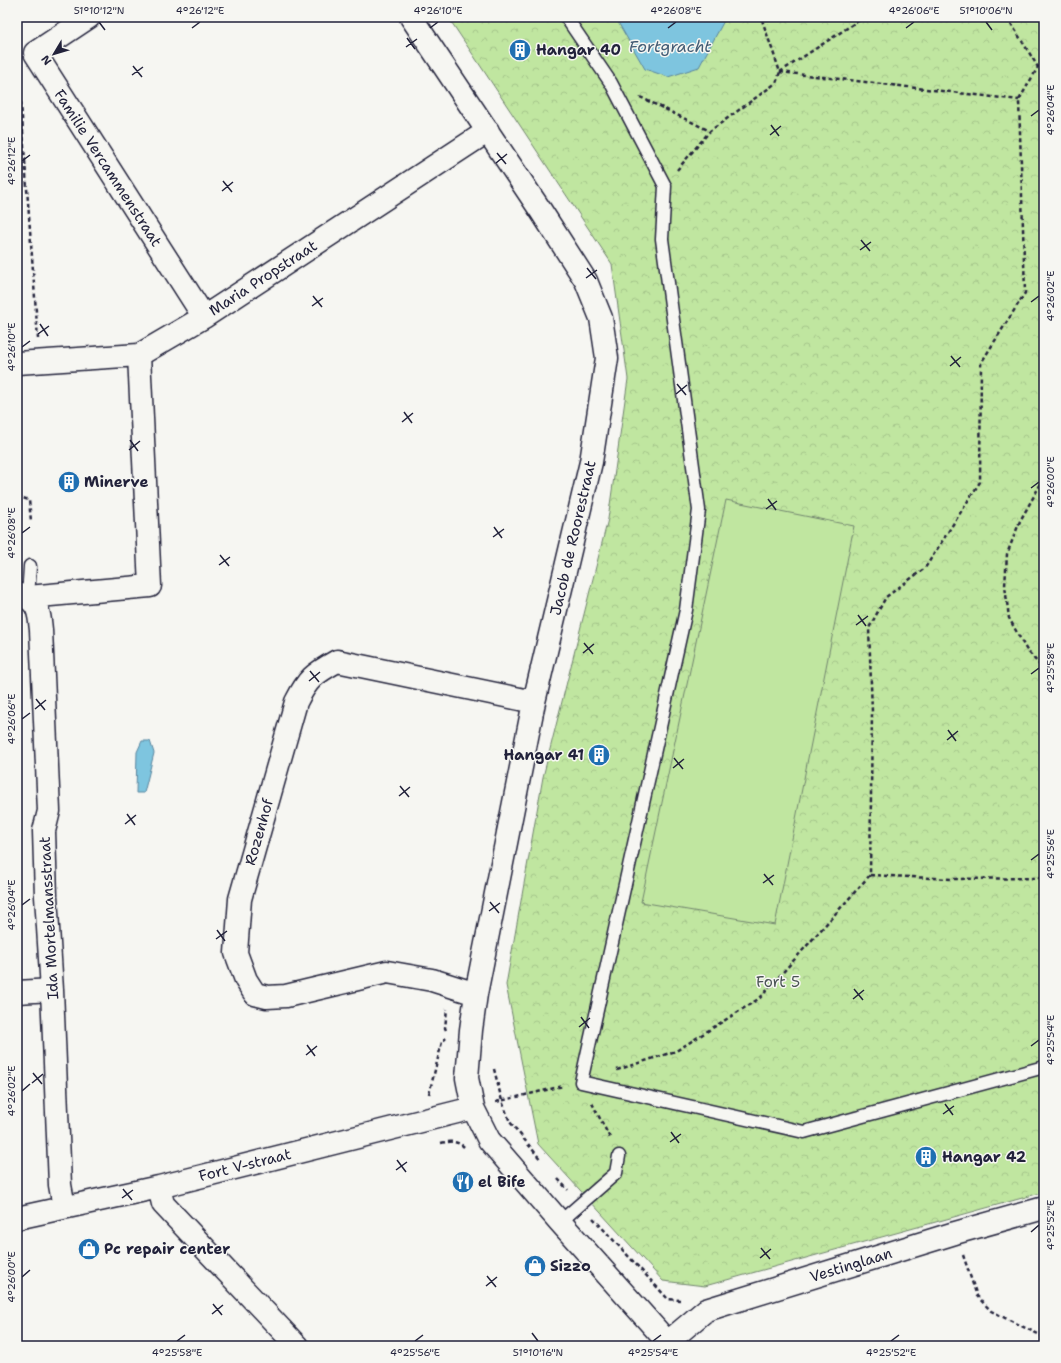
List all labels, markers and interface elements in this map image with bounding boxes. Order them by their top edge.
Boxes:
text: 51°10'12"N [74,4,124,17]
text: 4°26'12"E [176,4,224,17]
text: 4°26'10"E [414,4,462,17]
text: 4°26'08"E [650,4,702,17]
text: 4°26'06"E [889,4,939,17]
text: 51°10'06"N [959,4,1013,17]
north arrow [34,34,74,74]
water label: Fortgracht [629,36,711,57]
building icon: Hangar 40 [507,37,533,63]
place label: Hangar 40 [536,40,621,60]
text: N [38,52,55,68]
text: 4°26'04"E [1044,84,1057,136]
street label: Familie Vercammenstraat [50,85,166,251]
text: 4°26'12"E [5,137,18,185]
street label: Maria Propstraat [205,235,321,321]
text: 4°26'02"E [1044,271,1057,321]
text: 4°26'10"E [5,323,18,371]
text: 4°26'00"E [1044,456,1057,508]
street label: Jacob de Roorestraat [545,459,601,617]
building icon: Minerve [56,469,82,495]
place label: Minerve [84,472,148,492]
text: 4°26'08"E [5,507,18,559]
text: 4°25'58"E [1044,643,1057,693]
text: 4°26'06"E [5,694,18,744]
building icon: Hangar 41 [586,742,612,768]
place label: Hangar 41 [504,745,584,765]
street label: Rozenhof [240,796,278,868]
text: 4°25'56"E [1044,829,1057,879]
street label: Ida Mortelmansstraat [35,836,63,1000]
text: 4°26'04"E [5,879,18,931]
park label: Fort 5 [756,972,800,992]
text: 4°25'54"E [1044,1015,1057,1065]
text: 4°26'02"E [5,1066,18,1116]
street label: Fort V-straat [197,1144,293,1186]
building icon: Hangar 42 [913,1144,939,1170]
place label: Hangar 42 [942,1147,1027,1167]
restaurant icon: el Bife [450,1169,476,1195]
place label: el Bife [478,1172,525,1192]
text: 4°25'52"E [1044,1200,1057,1250]
shop icon: Pc repair center [76,1236,102,1262]
place label: Pc repair center [104,1239,230,1259]
street label: Vestinglaan [807,1243,895,1287]
text: 4°26'00"E [5,1251,18,1303]
shop icon: Sizzo [522,1253,548,1279]
place label: Sizzo [550,1256,591,1276]
text: 4°25'58"E [152,1346,202,1359]
text: 4°25'56"E [390,1346,440,1359]
text: 51°10'16"N [513,1346,563,1359]
text: 4°25'54"E [628,1346,678,1359]
text: 4°25'52"E [866,1346,916,1359]

